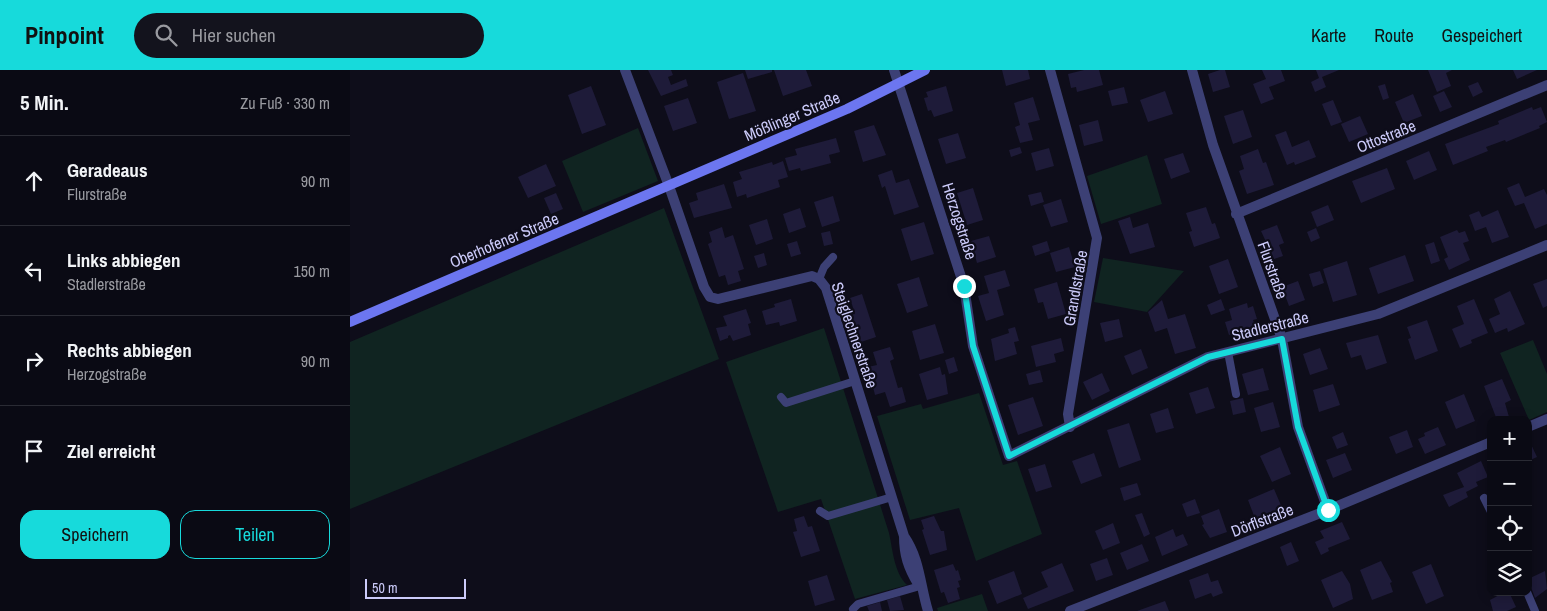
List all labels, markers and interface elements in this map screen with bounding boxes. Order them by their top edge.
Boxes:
search box [134,13,484,58]
text: Pinpoint [25,19,104,51]
icon: search [152,21,180,49]
text: Hier suchen [192,22,276,48]
text: Karte [1311,23,1346,48]
text: Route [1374,23,1414,48]
text: Gespeichert [1442,23,1522,48]
street label: Mößlinger Straße [741,86,843,146]
text: 5 Min. [20,88,69,117]
text: Zu Fuß · 330 m [240,92,330,114]
street label: Ottostraße [1353,114,1419,158]
text: Geradeaus [67,157,148,183]
icon: ahead [20,167,48,195]
text: 90 m [301,170,330,192]
street label: Herzogstraße [937,180,983,262]
text: Flurstraße [67,183,127,205]
street label: Oberhofener Straße [446,207,562,273]
street label: Flurstraße [1252,238,1294,302]
text: Links abbiegen [67,247,180,273]
street label: Grandlstraße [1058,248,1092,328]
icon: left [20,257,48,285]
text: 150 m [294,260,330,282]
text: Stadlerstraße [67,273,146,295]
route end [953,275,976,298]
street label: Steiglechnerstraße [827,279,883,391]
street label: Stadlerstraße [1229,306,1311,346]
text: Rechts abbiegen [67,337,192,363]
icon: right [20,347,48,375]
text: 90 m [301,350,330,372]
text: Herzogstraße [67,363,146,385]
map controls [1487,416,1532,596]
button: + [1487,416,1532,461]
icon: arrive [20,437,48,465]
text: Ziel erreicht [67,438,155,464]
button: − [1487,461,1532,506]
street label: Dörflstraße [1228,498,1296,542]
route start [1317,499,1340,522]
button: locate [1487,506,1532,551]
button: Speichern [20,510,170,559]
button: Teilen [180,510,330,559]
button: layers [1487,551,1532,596]
scale bar [365,576,466,599]
text: 50 m [372,579,398,597]

